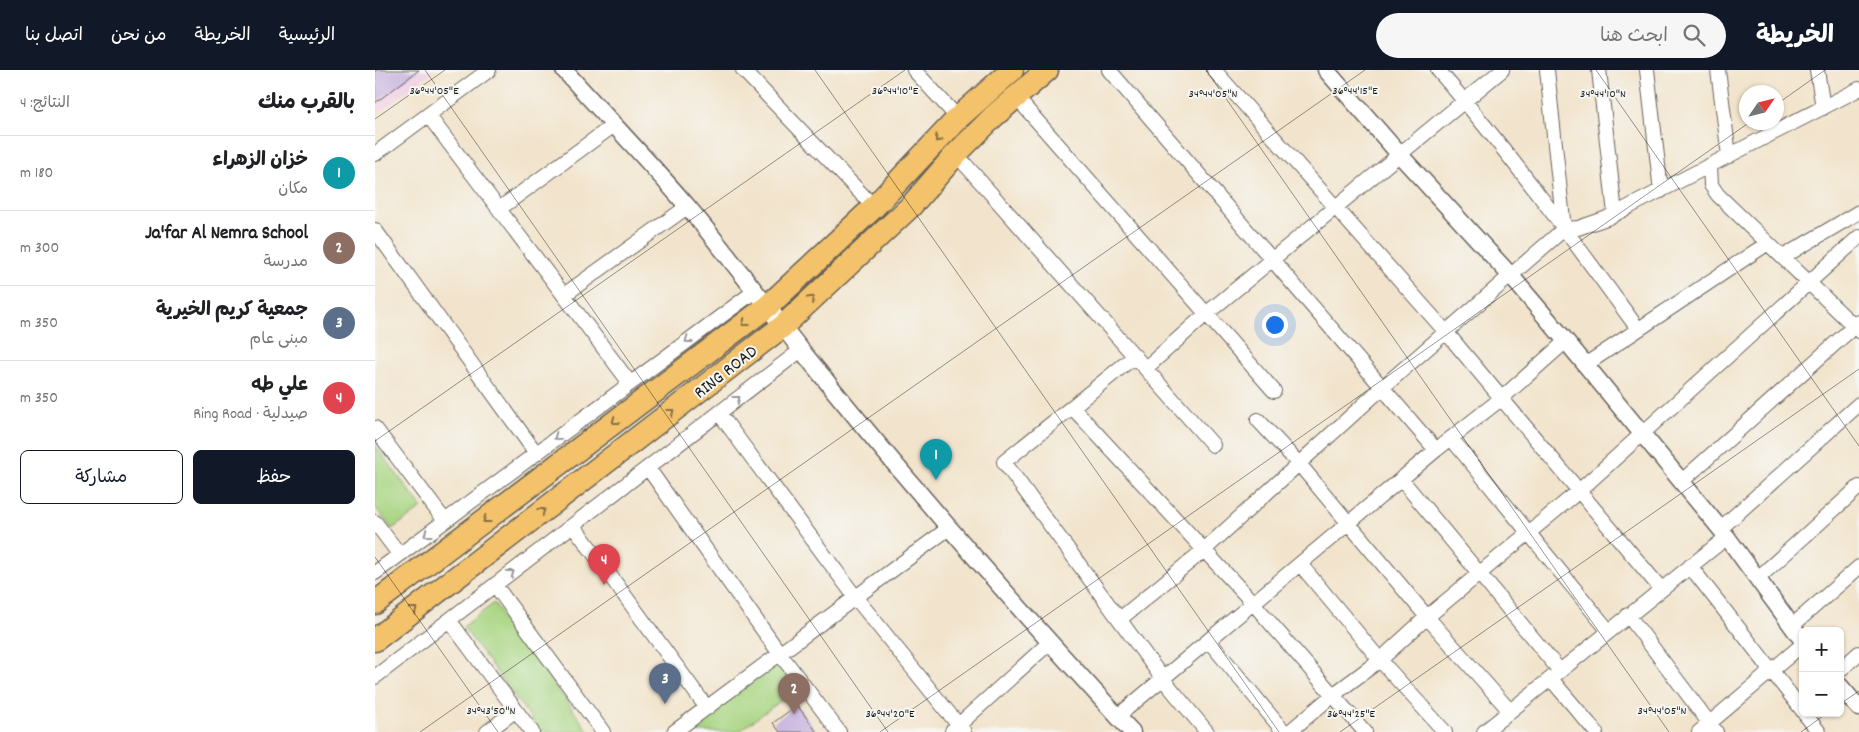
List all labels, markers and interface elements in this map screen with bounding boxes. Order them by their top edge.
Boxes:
search box [1376,13,1726,58]
text: الخريطة [1756,20,1834,54]
icon: search [1680,21,1708,49]
text: اتصل بنا [25,24,83,49]
text: من نحن [111,24,167,49]
text: الخريطة [195,24,251,49]
text: الرئيسية [279,24,335,49]
text: ابحث هنا [1600,24,1668,51]
text: 36°44'05"E [409,83,459,100]
text: 36°44'10"E [872,83,919,100]
text: 36°44'15"E [1332,83,1378,100]
north arrow [1739,85,1784,130]
text: 34°44'05"N [1189,86,1237,103]
text: 34°44'10"N [1580,86,1626,103]
text: بالقرب منك [258,89,355,119]
text: النتائج: 4 [20,92,70,115]
one-way arrow [935,133,944,142]
text: خزان الزهراء [213,148,308,175]
text: 180 m [20,162,53,185]
text: 1 [337,162,341,185]
text: مكان [278,178,308,201]
text: Ja'far Al Nemra School [145,221,308,248]
text: 300 m [20,237,59,260]
text: 2 [336,237,343,260]
text: مدرسة [263,251,308,274]
one-way arrow [806,296,815,305]
text: جمعية كريم الخيرية [156,298,308,325]
text: 350 m [20,312,58,335]
text: 3 [335,312,343,335]
your location [1262,312,1288,338]
one-way arrow [742,318,751,326]
text: مبنى عام [250,328,308,351]
one-way arrow [685,335,694,343]
street label: RING ROAD [689,340,764,406]
text: علي طه [251,373,308,400]
text: 350 m [20,387,58,410]
text: 4 [336,387,342,410]
one-way arrow [731,397,740,405]
text: صيدلية · Ring Road [193,403,308,426]
one-way arrow [665,409,674,417]
one-way arrow [612,416,621,424]
one-way arrow [553,431,563,440]
pin: 1 [920,439,952,480]
button: مشاركة [20,450,183,504]
button: حفظ [193,450,355,504]
one-way arrow [537,508,546,517]
one-way arrow [483,514,492,522]
one-way arrow [423,528,433,537]
pin: 4 [588,544,620,585]
one-way arrow [505,570,514,578]
one-way arrow [408,607,418,616]
map controls [1799,627,1844,717]
button: + [1799,627,1844,672]
pin: 3 [649,663,681,704]
button: − [1799,672,1844,717]
pin: 2 [778,673,810,714]
text: 34°43'50"N [466,703,516,720]
text: 34°44'05"N [1638,703,1686,720]
text: 36°44'20"E [866,706,915,723]
text: 36°44'25"E [1327,706,1376,723]

